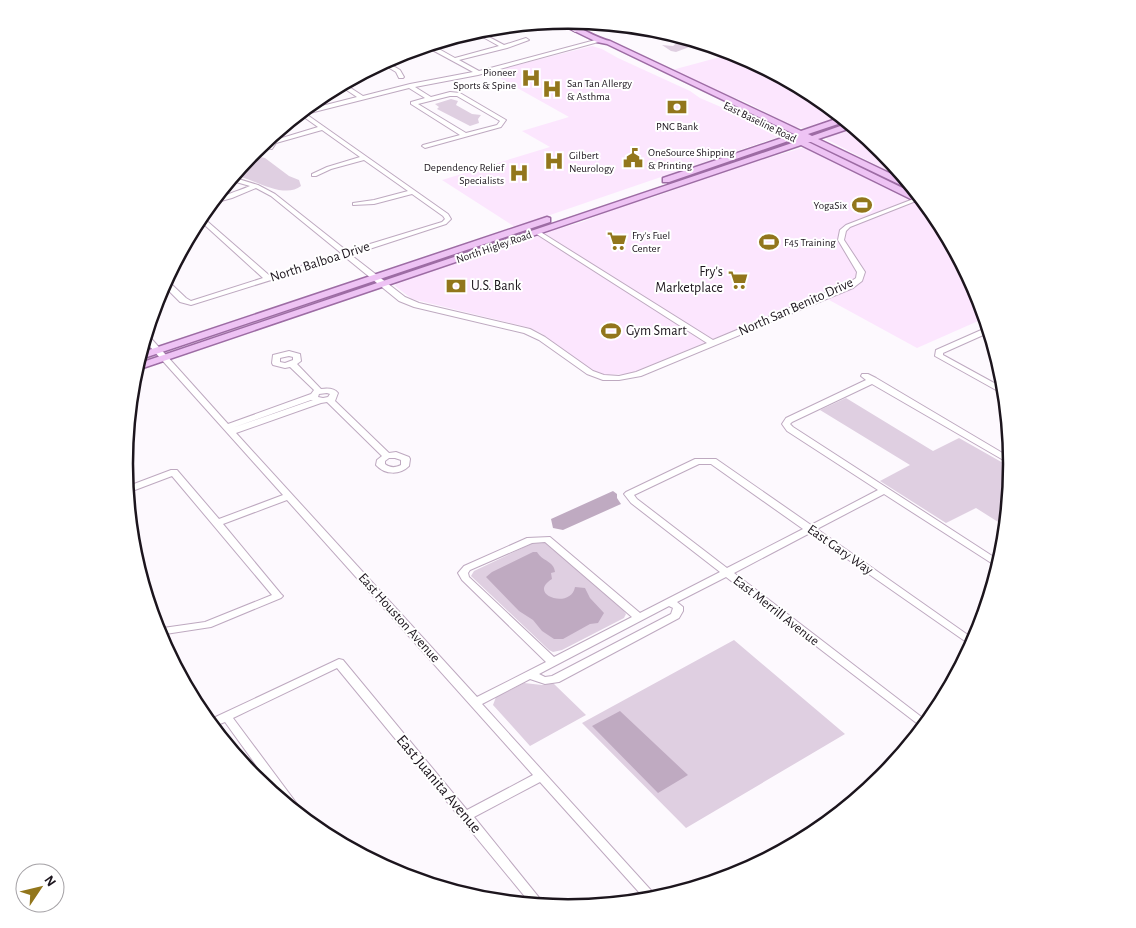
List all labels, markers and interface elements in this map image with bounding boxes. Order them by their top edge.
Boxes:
place label: Pioneer Sports & Spine [453,67,516,91]
hospital icon: Pioneer Sports & Spine [520,67,542,89]
hospital icon: San Tan Allergy & Asthma [541,78,563,100]
place label: San Tan Allergy & Asthma [567,78,632,102]
bank icon: PNC Bank [666,96,688,118]
street label: East Baseline Road [722,100,798,145]
place label: PNC Bank [656,121,698,132]
public building icon: OneSource Shipping & Printing [622,147,644,169]
place label: OneSource Shipping & Printing [648,147,735,171]
hospital icon: Gilbert Neurology [543,150,565,172]
place label: Gilbert Neurology [569,150,614,174]
place label: Dependency Relief Specialists [424,162,505,186]
hospital icon: Dependency Relief Specialists [508,162,530,184]
sports icon: YogaSix [851,194,873,216]
place label: YogaSix [814,200,847,211]
street label: North Higley Road [455,229,533,265]
supermarket icon: Fry's Fuel Center [606,230,628,252]
place label: Fry's Fuel Center [632,230,670,254]
sports icon: F45 Training [758,231,780,253]
place label: F45 Training [784,237,836,248]
street label: North Balboa Drive [268,239,372,285]
place label: Fry's Marketplace [655,265,723,295]
supermarket icon: Fry's Marketplace [727,269,749,291]
bank icon: U.S. Bank [445,275,467,297]
street label: North San Benito Drive [737,275,855,339]
place label: U.S. Bank [471,279,522,293]
sports icon: Gym Smart [600,320,622,342]
place label: Gym Smart [626,324,687,338]
street label: East Gary Way [805,522,875,578]
street label: East Houston Avenue [355,571,443,665]
street label: East Merrill Avenue [730,573,822,649]
street label: East Juanita Avenue [393,732,485,836]
north arrow [15,863,65,913]
text: N [41,873,58,889]

